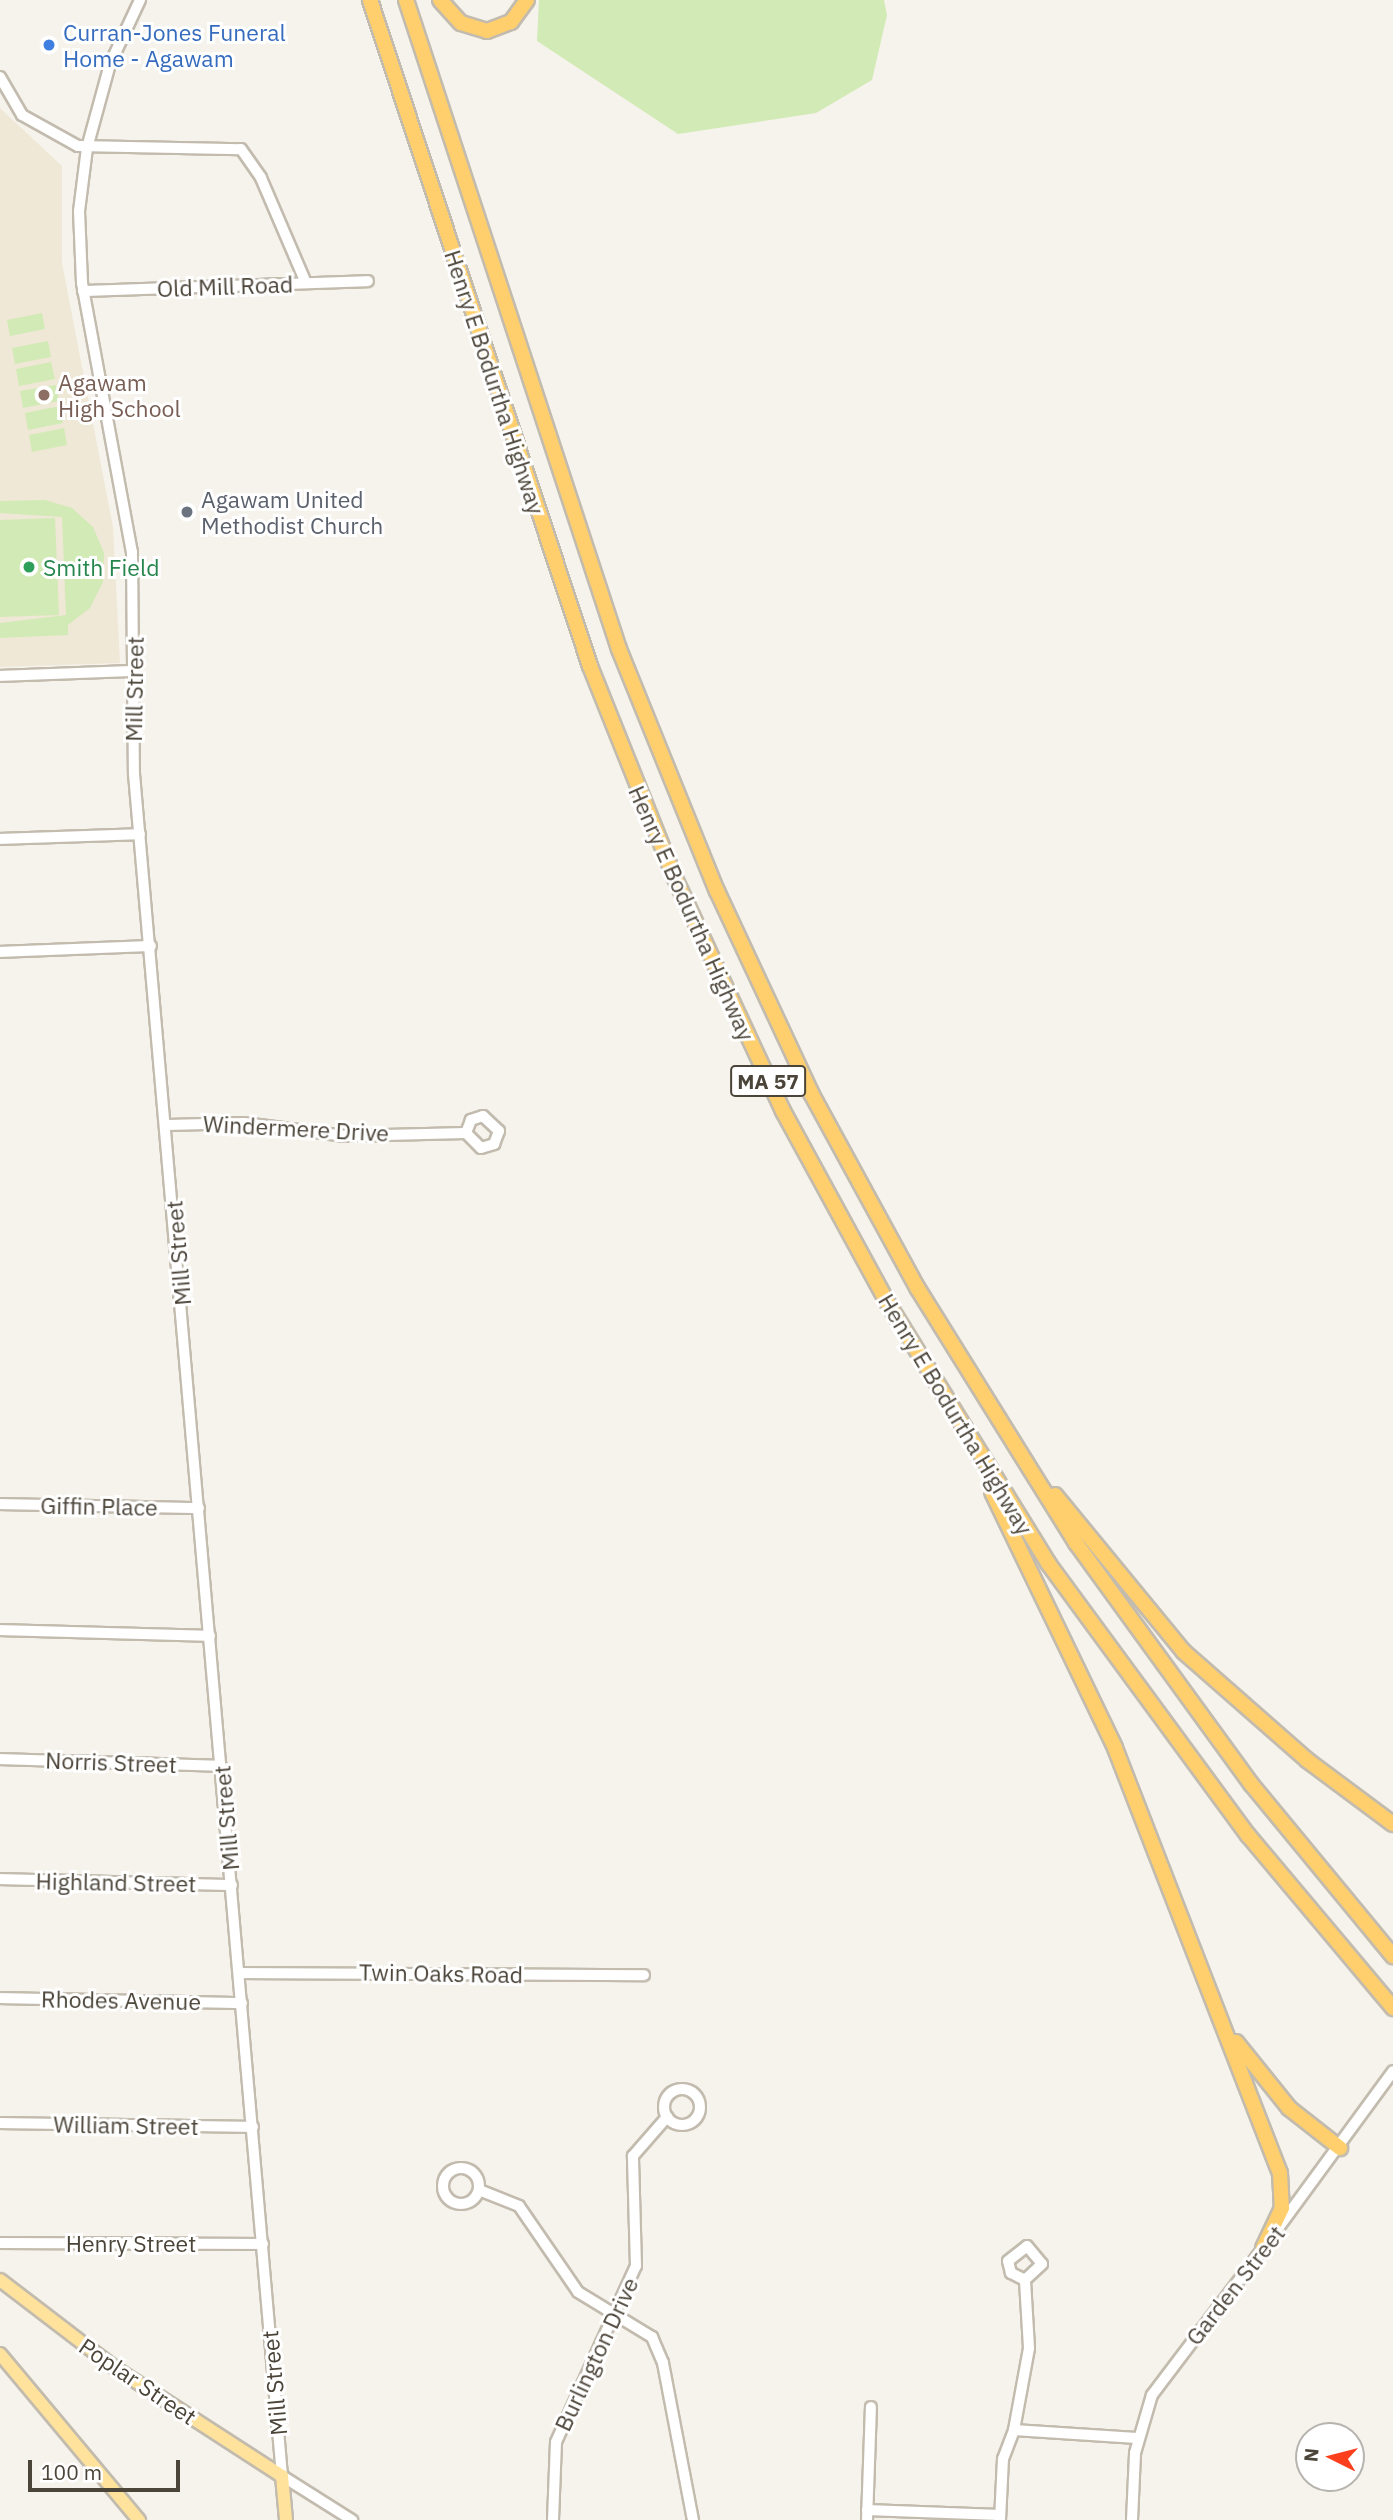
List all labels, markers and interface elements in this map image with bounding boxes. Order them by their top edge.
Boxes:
place label: Curran-Jones Funeral Home - Agawam [63,18,286,72]
marker: Curran-Jones Funeral Home - Agawam [41,37,57,53]
street label: Henry E Bodurtha Highway [439,246,551,518]
street label: Old Mill Road [156,270,294,302]
place label: Agawam High School [58,368,181,422]
marker: Agawam High School [36,387,52,403]
place label: Agawam United Methodist Church [201,485,383,539]
marker: Agawam United Methodist Church [179,504,195,520]
place label: Smith Field [43,553,160,581]
marker: Smith Field [21,559,37,575]
street label: Mill Street [119,636,149,742]
street label: Henry E Bodurtha Highway [623,781,761,1045]
road number: MA 57 [730,1064,806,1098]
street label: Windermere Drive [202,1109,390,1147]
street label: Mill Street [160,1199,196,1307]
street label: Henry E Bodurtha Highway [873,1288,1039,1540]
street label: Giffin Place [40,1491,158,1521]
street label: Norris Street [45,1746,177,1778]
street label: Mill Street [208,1764,244,1872]
street label: Highland Street [35,1867,197,1897]
street label: Twin Oaks Road [359,1958,523,1988]
street label: Rhodes Avenue [41,1985,201,2015]
street label: William Street [53,2110,199,2140]
street label: Garden Street [1180,2220,1290,2350]
street label: Henry Street [66,2229,196,2257]
street label: Burlington Drive [548,2273,644,2435]
street label: Mill Street [256,2329,292,2437]
street label: Poplar Street [74,2332,202,2430]
north arrow [1295,2422,1365,2492]
scale bar [32,2446,184,2490]
text: N [1298,2447,1324,2463]
text: 100 m [41,2458,102,2486]

